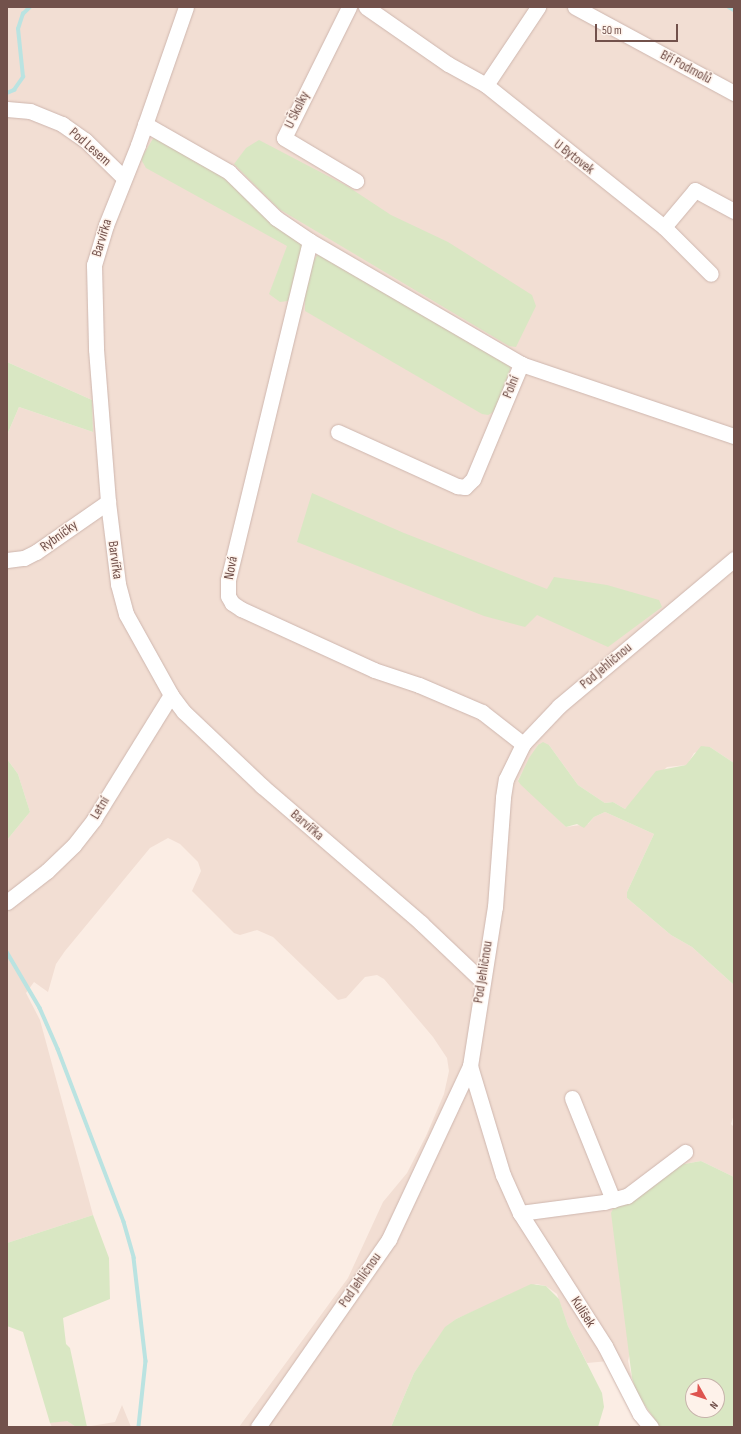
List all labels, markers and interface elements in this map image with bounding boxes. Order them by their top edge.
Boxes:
scale bar [597,16,680,42]
text: 50 m [602,23,622,38]
street label: Bří Podmolů [657,46,715,88]
street label: U Školky [281,89,313,131]
street label: Pod Lesem [66,124,114,170]
street label: U Bytovek [550,136,598,178]
street label: Barvířka [88,217,116,259]
street label: Polní [499,373,523,401]
street label: Rybníčky [37,517,81,555]
street label: Barvířka [104,540,126,580]
street label: Nová [221,555,241,581]
street label: Pod Jehličnou [576,639,636,693]
street label: Letní [87,794,113,822]
street label: Barvířka [287,806,327,844]
street label: Pod Jehličnou [470,940,496,1004]
street label: Pod Jehličnou [335,1249,385,1311]
street label: Kulíšek [567,1293,599,1331]
north arrow [685,1378,725,1418]
text: N [707,1399,721,1412]

